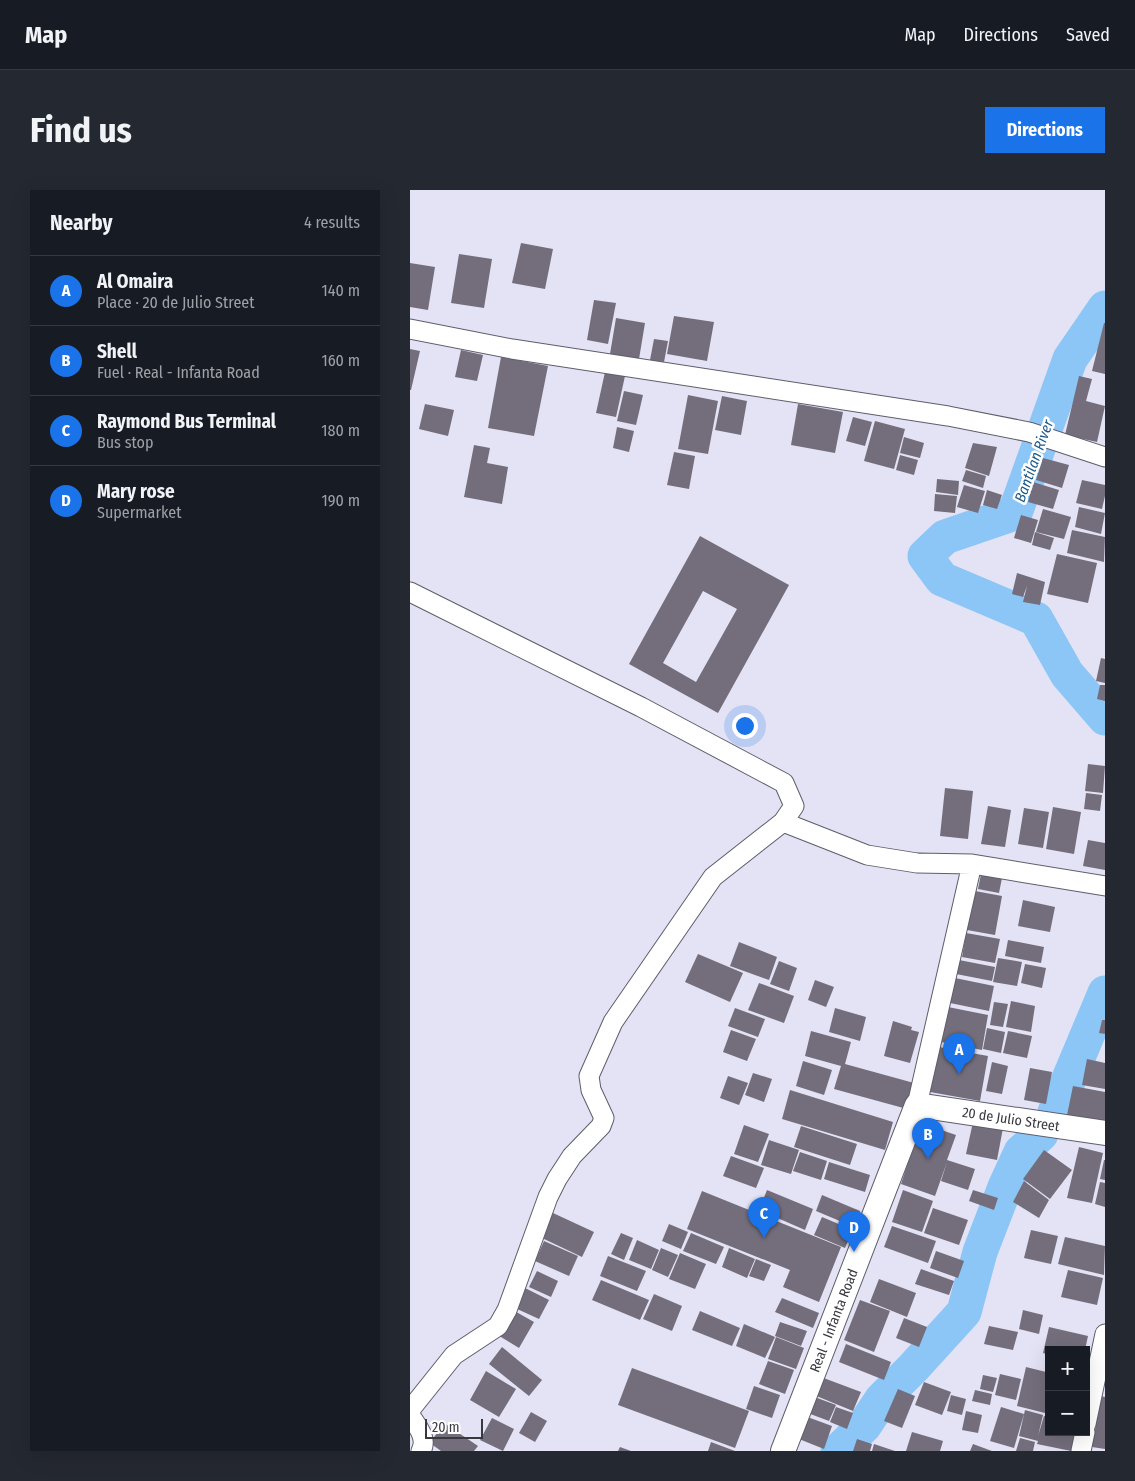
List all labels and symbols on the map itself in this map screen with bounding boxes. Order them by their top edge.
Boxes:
water label: Bantilan River [1011,417,1057,505]
your location [732,713,758,739]
pin: A [943,1033,975,1074]
street label: 20 de Julio Street [961,1103,1061,1135]
pin: B [912,1118,944,1159]
pin: C [748,1197,780,1238]
pin: D [838,1211,870,1252]
street label: Real - Infanta Road [806,1266,861,1375]
scale bar [425,1416,482,1439]

